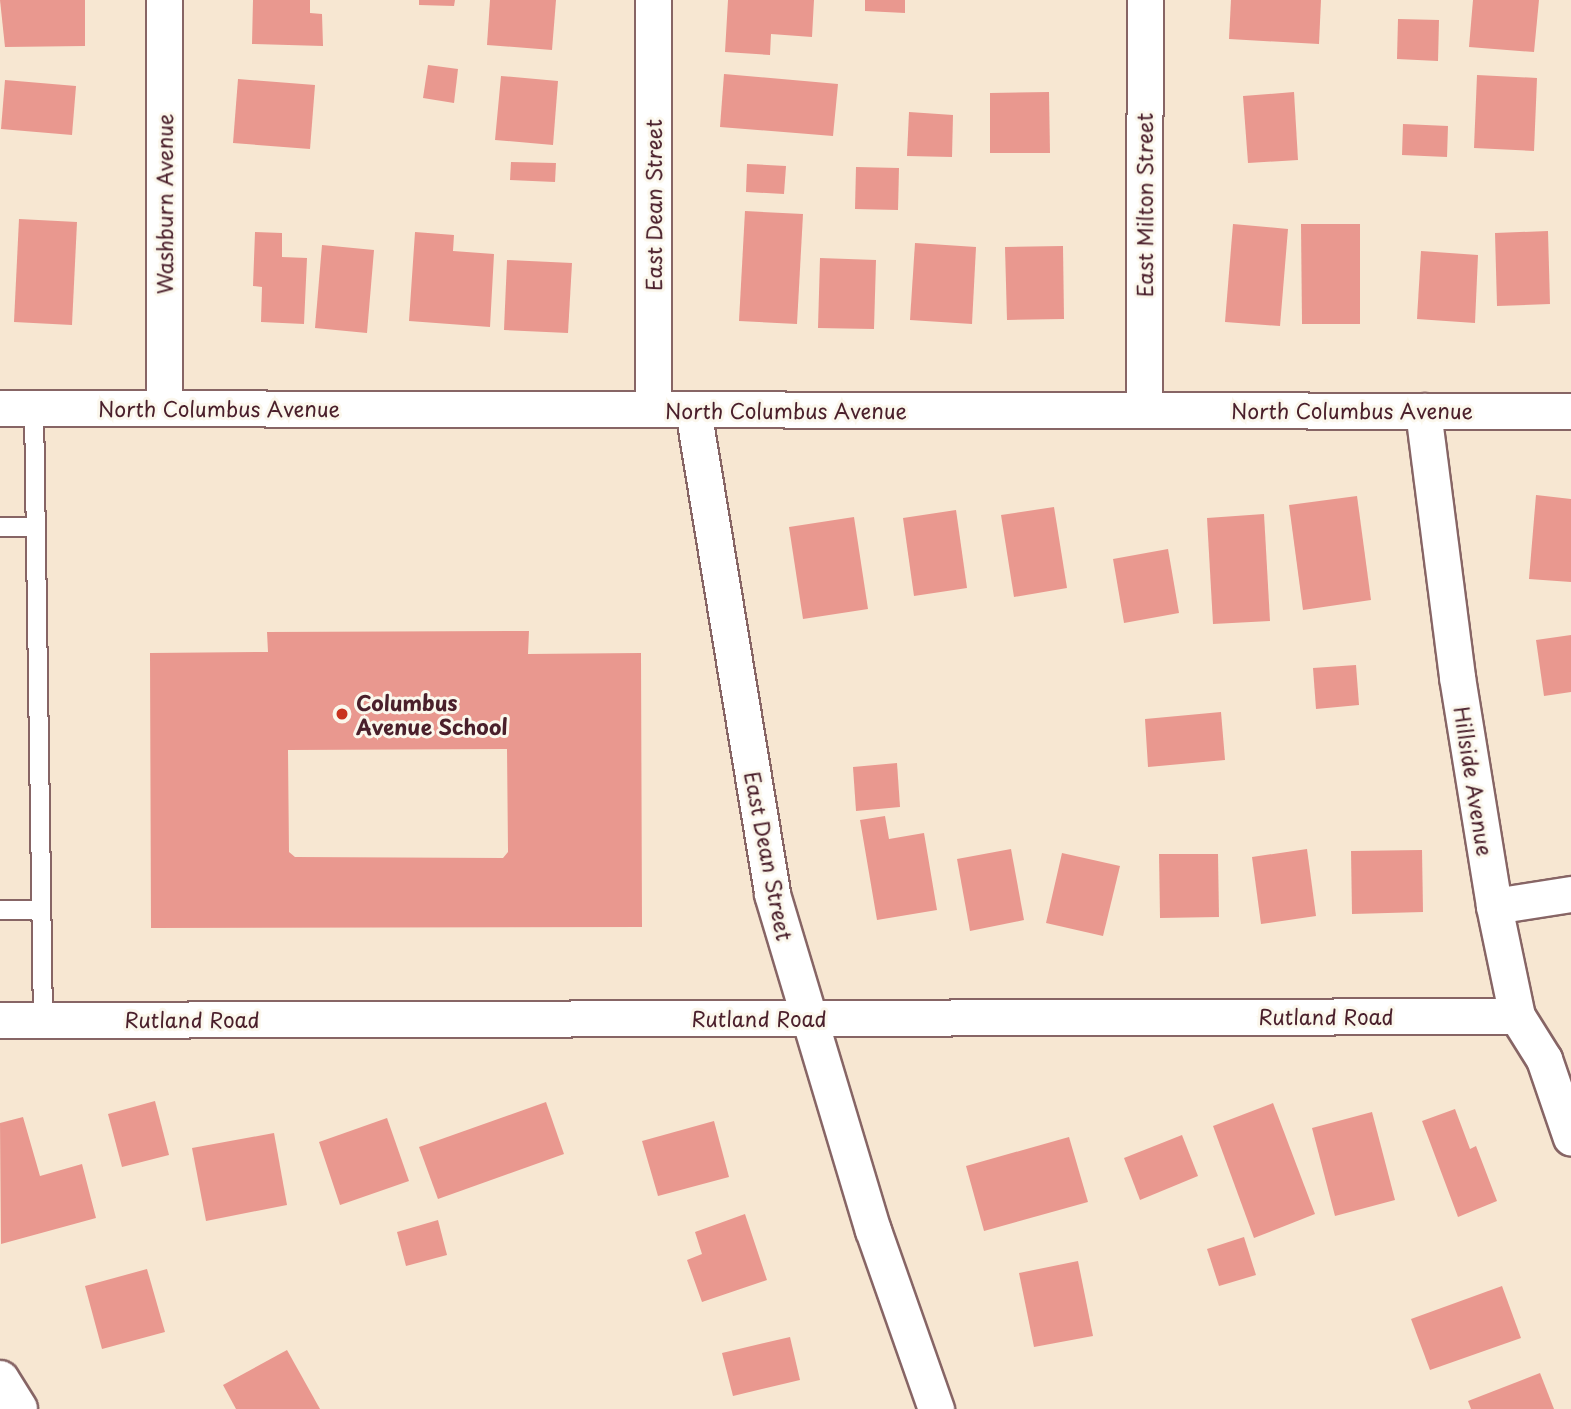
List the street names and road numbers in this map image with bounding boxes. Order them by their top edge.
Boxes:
street label: East Milton Street [1131,113,1157,297]
street label: Washburn Avenue [151,114,177,294]
street label: East Dean Street [640,118,666,292]
street label: North Columbus Avenue [99,395,339,421]
street label: North Columbus Avenue [666,397,906,423]
street label: North Columbus Avenue [1232,397,1472,423]
street label: Hillside Avenue [1450,705,1498,857]
street label: East Dean Street [740,768,798,944]
street label: Rutland Road [1258,1003,1394,1029]
street label: Rutland Road [691,1005,827,1031]
street label: Rutland Road [124,1006,260,1032]

